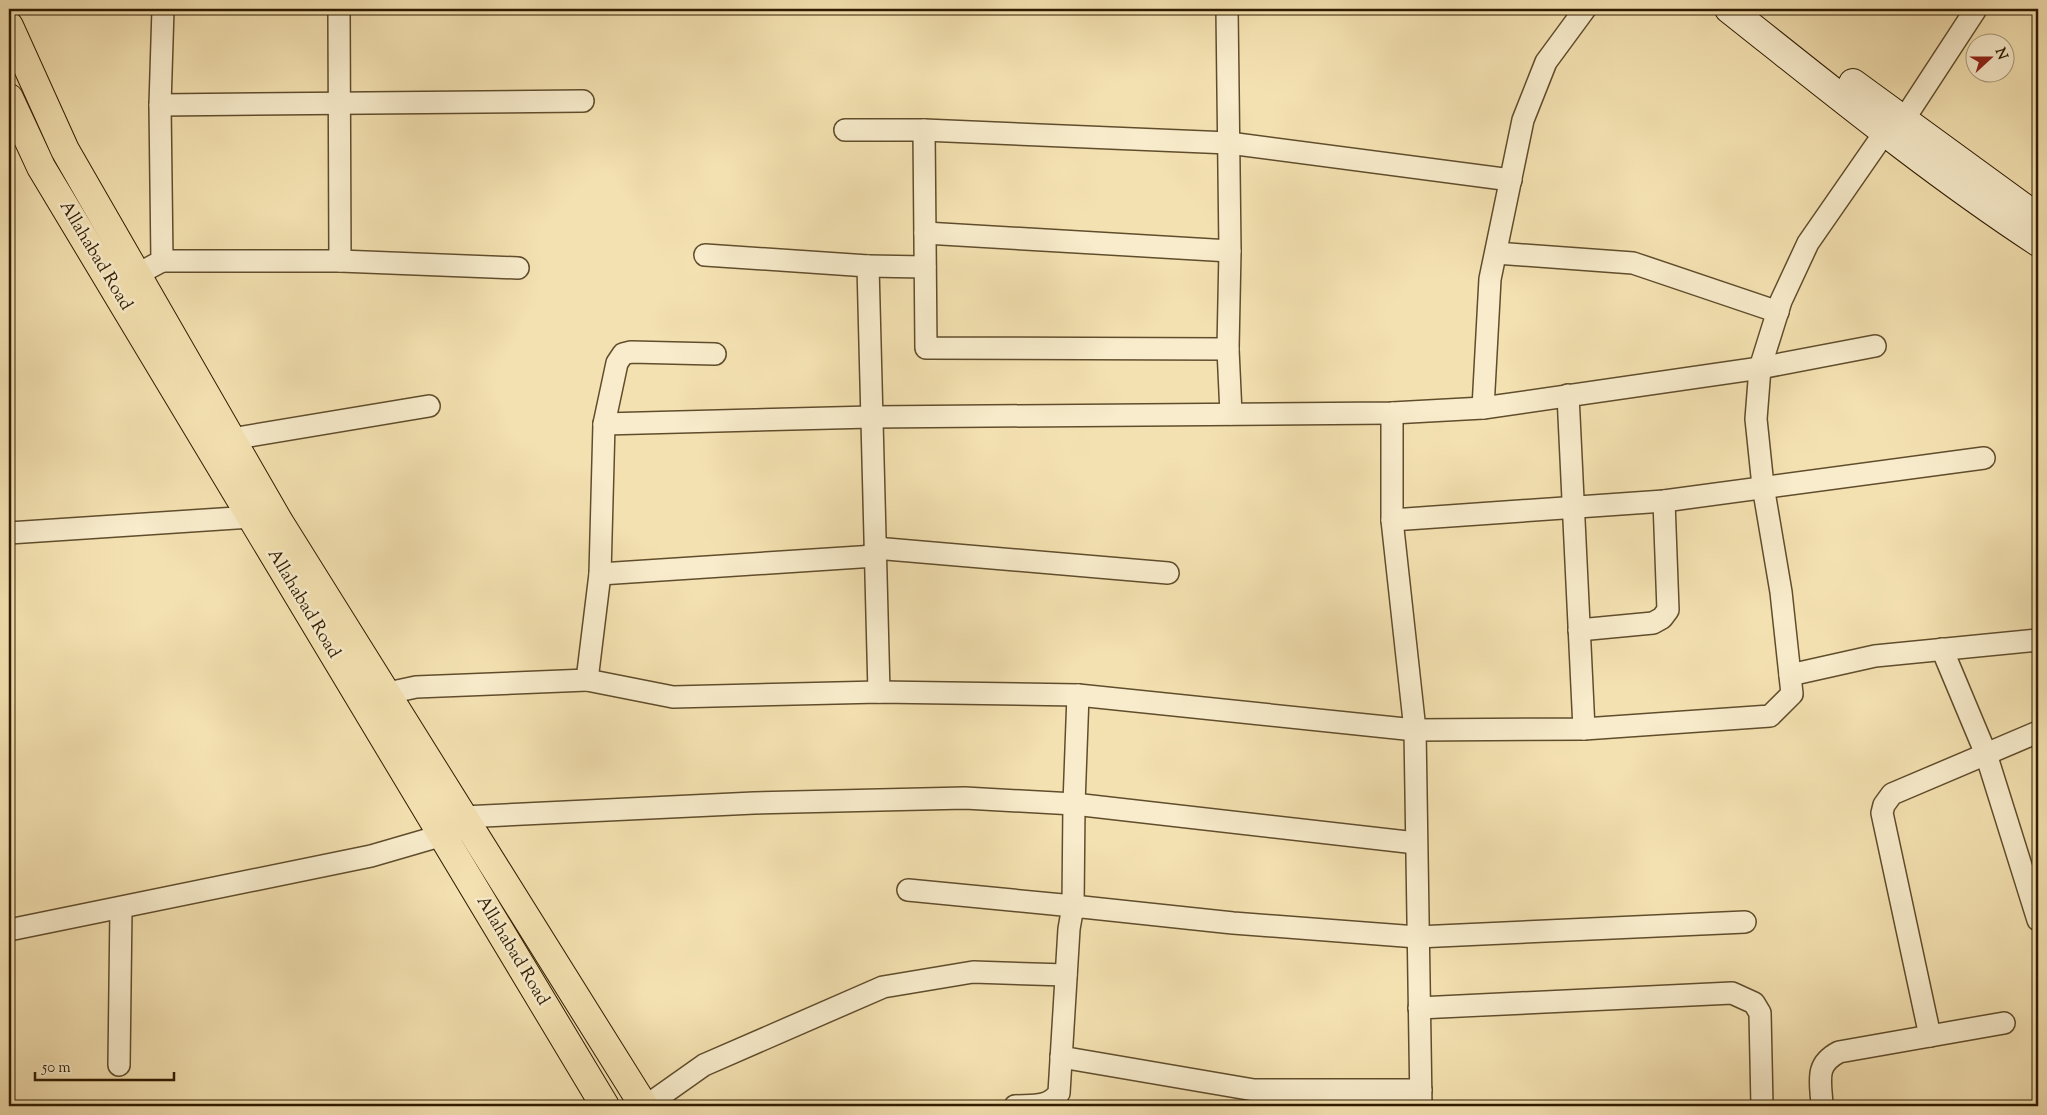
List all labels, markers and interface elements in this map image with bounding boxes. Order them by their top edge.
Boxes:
north arrow [1964,32,2014,82]
text: N [1989,45,2012,63]
street label: Allahabad Road [52,196,138,316]
street label: Allahabad Road [260,544,346,664]
street label: Allahabad Road [469,891,555,1011]
scale bar [35,1050,174,1082]
text: 50 m [41,1058,71,1079]

